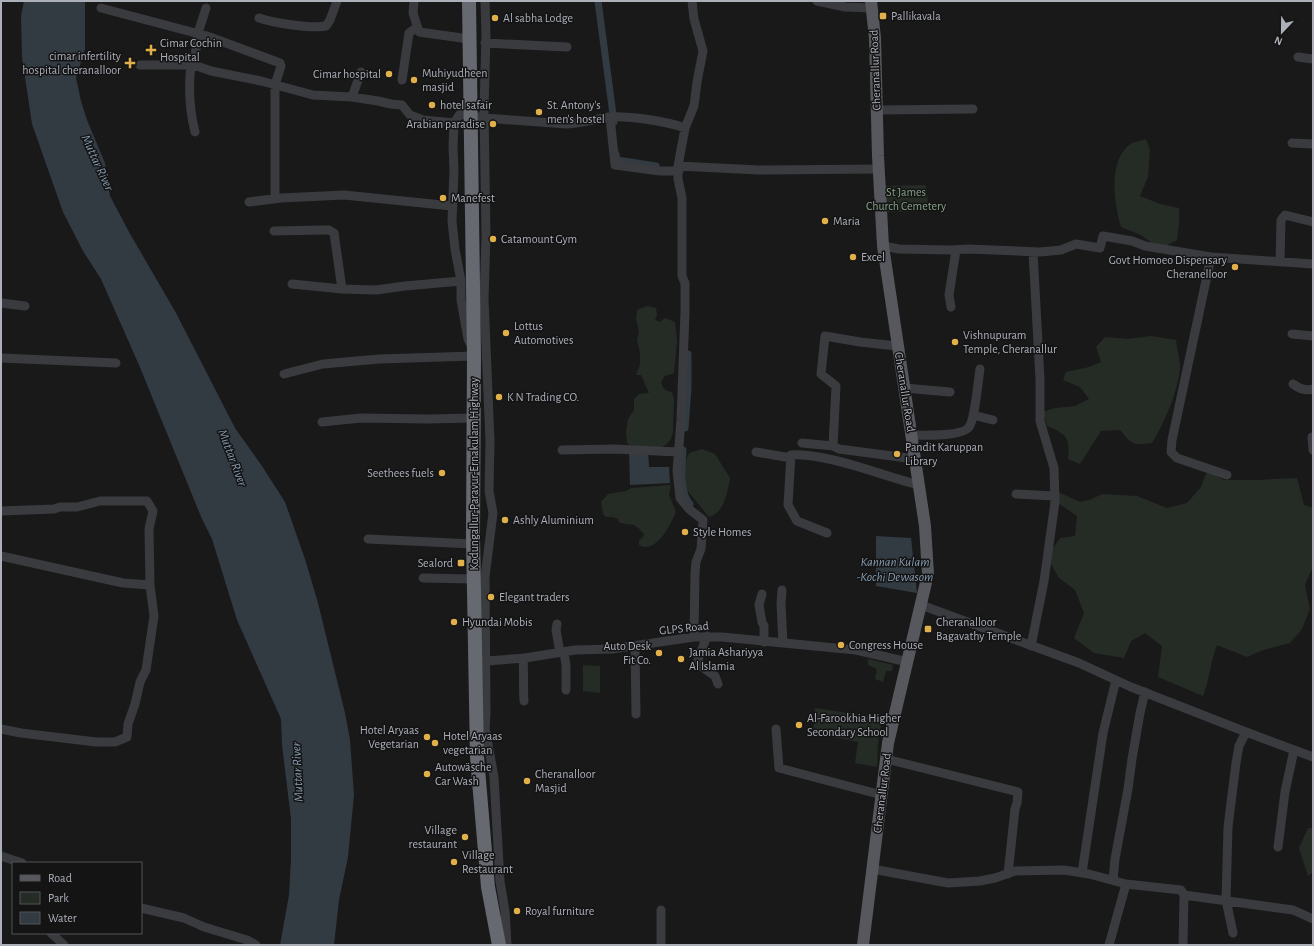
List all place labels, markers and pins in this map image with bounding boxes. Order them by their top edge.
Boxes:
place label: Pallikavala [891,10,941,22]
marker: Pallikavala [878,11,888,21]
place label: Al sabha Lodge [503,12,573,24]
marker: Al sabha Lodge [490,13,500,23]
place label: Cimar Cochin Hospital [160,37,222,63]
marker: Cimar Cochin Hospital [145,44,157,56]
place label: cimar infertility hospital cheranalloor [22,50,121,76]
marker: cimar infertility hospital cheranalloor [124,57,136,69]
place label: Muhiyudheen masjid [422,67,487,94]
place label: Cimar hospital [313,68,381,80]
marker: Cimar hospital [384,69,394,79]
marker: Muhiyudheen masjid [409,75,419,85]
place label: hotel safair [440,99,492,111]
place label: St. Antony's men's hostel [547,99,605,125]
marker: hotel safair [427,100,437,110]
marker: St. Antony's men's hostel [534,107,544,117]
place label: Arabian paradise [406,118,485,130]
marker: Arabian paradise [488,119,498,129]
place label: Manefest [451,192,495,204]
marker: Manefest [438,193,448,203]
place label: Maria [833,215,861,227]
marker: Maria [820,216,830,226]
place label: Catamount Gym [501,233,577,246]
marker: Catamount Gym [488,234,498,244]
place label: Excel [861,251,885,263]
marker: Excel [848,252,858,262]
place label: Govt Homoeo Dispensary Cheranelloor [1109,254,1227,280]
marker: Govt Homoeo Dispensary Cheranelloor [1230,262,1240,272]
place label: Lottus Automotives [514,320,573,346]
marker: Lottus Automotives [501,328,511,338]
place label: Vishnupuram Temple, Cheranallur [963,329,1057,355]
marker: Vishnupuram Temple, Cheranallur [950,337,960,347]
place label: K N Trading CO. [507,391,579,403]
marker: K N Trading CO. [494,392,504,402]
place label: Pandit Karuppan Library [905,441,983,468]
marker: Pandit Karuppan Library [892,449,902,459]
place label: Seethees fuels [367,467,434,479]
marker: Seethees fuels [437,468,447,478]
place label: Ashly Aluminium [513,514,594,527]
marker: Ashly Aluminium [500,515,510,525]
place label: Style Homes [693,526,751,539]
marker: Style Homes [680,527,690,537]
place label: Sealord [418,557,453,569]
marker: Sealord [456,558,466,568]
place label: Elegant traders [499,591,569,603]
marker: Elegant traders [486,592,496,602]
place label: Hyundai Mobis [462,616,532,629]
place label: Cheranalloor Bagavathy Temple [936,616,1021,643]
marker: Hyundai Mobis [449,617,459,627]
marker: Cheranalloor Bagavathy Temple [923,624,933,634]
place label: Congress House [849,639,923,651]
place label: Auto Desk Fit Co. [603,640,652,666]
marker: Congress House [836,640,846,650]
place label: Jamia Ashariyya Al Islamia [689,646,764,672]
marker: Auto Desk Fit Co. [654,648,664,658]
marker: Jamia Ashariyya Al Islamia [676,654,686,664]
place label: Al-Farookhia Higher Secondary School [807,712,901,739]
marker: Al-Farookhia Higher Secondary School [794,720,804,730]
place label: Hotel Aryaas Vegetarian [360,724,419,750]
place label: Hotel Aryaas vegetarian [443,730,502,756]
marker: Hotel Aryaas Vegetarian [422,732,432,742]
marker: Hotel Aryaas vegetarian [430,738,440,748]
place label: Autowäsche Car Wash [435,761,491,787]
place label: Cheranalloor Masjid [535,768,596,795]
marker: Autowäsche Car Wash [422,769,432,779]
marker: Cheranalloor Masjid [522,776,532,786]
place label: Village restaurant [409,824,457,850]
marker: Village restaurant [460,832,470,842]
place label: Village Restaurant [462,849,513,875]
marker: Village Restaurant [449,857,459,867]
place label: Royal furniture [525,905,594,918]
marker: Royal furniture [512,906,522,916]

